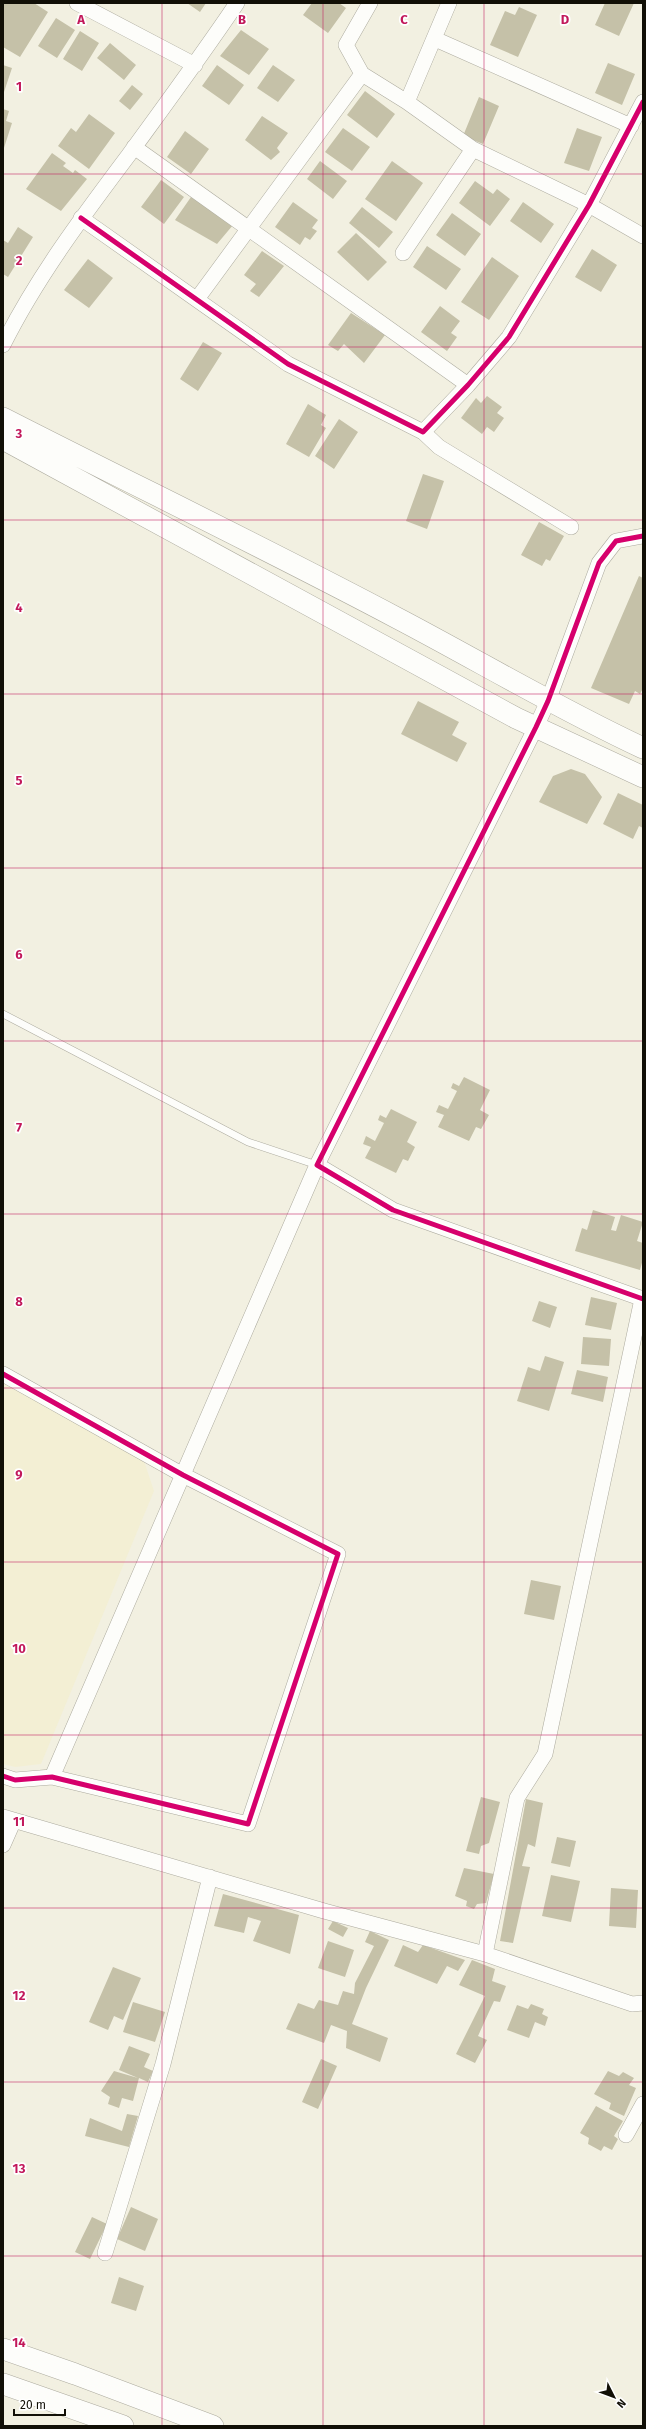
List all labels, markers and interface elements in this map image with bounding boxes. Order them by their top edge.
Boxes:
text: A [76,12,85,27]
text: B [238,12,246,27]
text: C [400,12,408,27]
text: D [561,12,570,27]
text: 1 [16,79,22,94]
text: 2 [16,253,23,268]
text: 3 [15,426,23,441]
text: 4 [15,600,23,615]
text: 5 [16,773,23,788]
text: 6 [15,947,23,962]
text: 7 [16,1120,22,1135]
text: 8 [15,1294,23,1309]
text: 9 [15,1467,23,1482]
text: 10 [12,1641,26,1656]
text: 11 [13,1814,25,1829]
text: 12 [13,1988,26,2003]
text: 13 [13,2161,26,2176]
text: 14 [12,2335,26,2350]
north arrow [594,2377,634,2417]
scale bar [14,2391,65,2417]
text: N [614,2396,628,2410]
text: 20 m [20,2398,46,2412]

